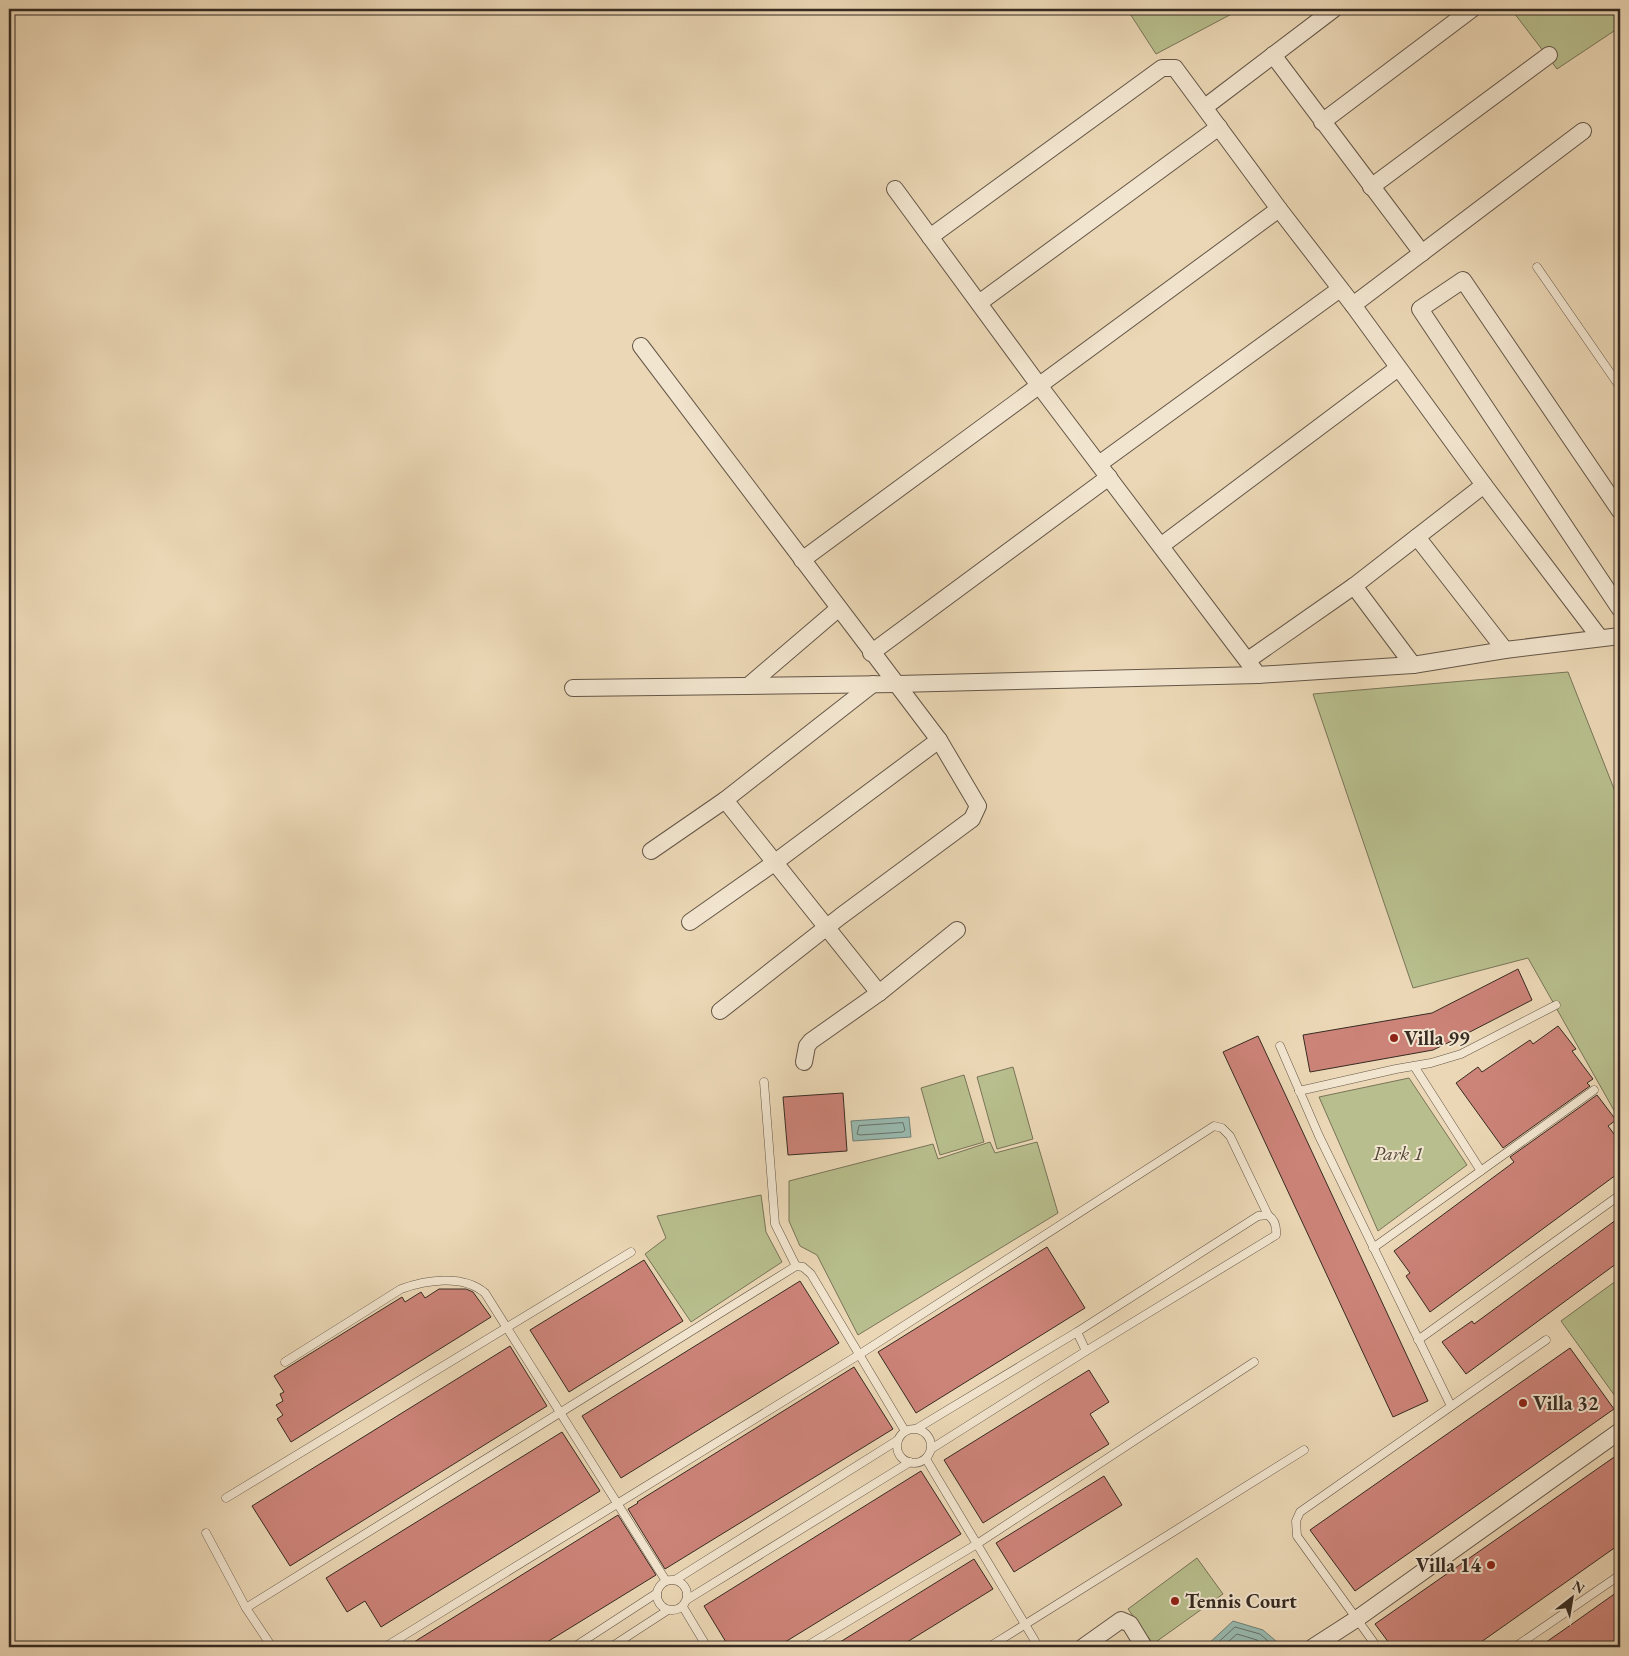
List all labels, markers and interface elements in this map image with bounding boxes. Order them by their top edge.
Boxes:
place label: Villa 99 [1404,1025,1470,1051]
marker: Villa 99 [1388,1032,1400,1044]
park label: Park 1 [1373,1140,1423,1166]
place label: Villa 32 [1533,1390,1599,1416]
marker: Villa 32 [1517,1397,1529,1409]
place label: Villa 14 [1415,1552,1481,1578]
marker: Villa 14 [1485,1559,1497,1571]
north arrow [1546,1574,1596,1624]
text: N [1569,1576,1589,1598]
place label: Tennis Court [1185,1588,1297,1614]
marker: Tennis Court [1169,1595,1181,1607]

